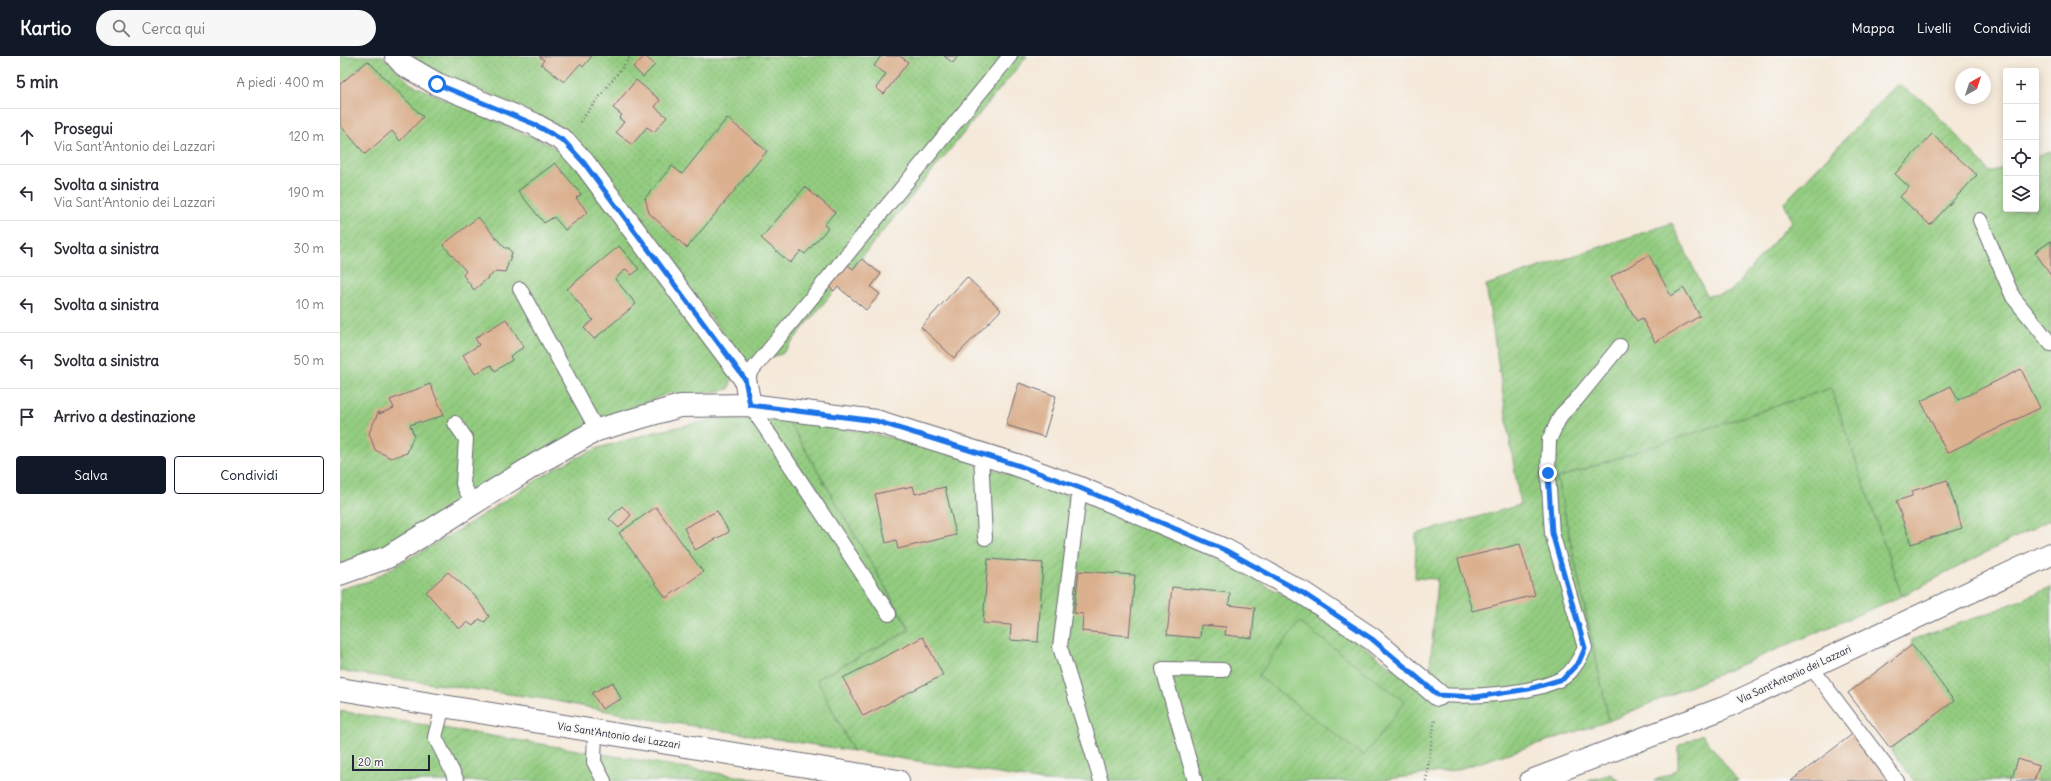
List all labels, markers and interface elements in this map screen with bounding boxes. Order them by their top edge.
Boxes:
search box [96,10,376,46]
text: Kartio [20,16,72,40]
icon: search [110,17,132,39]
text: Cerca qui [142,19,205,38]
text: Mappa [1852,19,1895,37]
text: Livelli [1917,19,1951,37]
text: Condividi [1973,19,2031,37]
north arrow [1955,68,1991,104]
map controls [2003,68,2039,212]
button: + [2003,68,2039,104]
text: 5 min [16,71,58,93]
text: A piedi · 400 m [236,74,324,91]
route start [428,75,446,93]
button: − [2003,104,2039,140]
text: Prosegui [54,119,113,138]
icon: ahead [16,126,38,148]
text: 120 m [289,128,324,145]
text: Via Sant'Antonio dei Lazzari [54,138,215,155]
button: locate [2003,140,2039,176]
text: Svolta a sinistra [54,175,159,194]
button: layers [2003,176,2039,212]
icon: left [16,182,38,204]
text: 190 m [288,184,324,201]
text: Via Sant'Antonio dei Lazzari [54,194,215,211]
icon: left [16,238,38,260]
text: Svolta a sinistra [54,239,159,258]
text: 30 m [294,240,324,257]
icon: left [16,294,38,316]
text: Svolta a sinistra [54,295,159,314]
text: 10 m [296,296,324,313]
icon: left [16,350,38,372]
text: Svolta a sinistra [54,351,159,370]
text: 50 m [293,352,324,369]
icon: arrive [16,406,38,428]
text: Arrivo a destinazione [54,407,196,426]
button: Salva [16,456,166,494]
button: Condividi [174,456,324,494]
route end [1539,464,1557,482]
street label: Via Sant'Antonio dei Lazzari [1735,642,1853,707]
street label: Via Sant'Antonio dei Lazzari [557,719,681,752]
scale bar [352,753,430,772]
text: 20 m [358,755,384,769]

